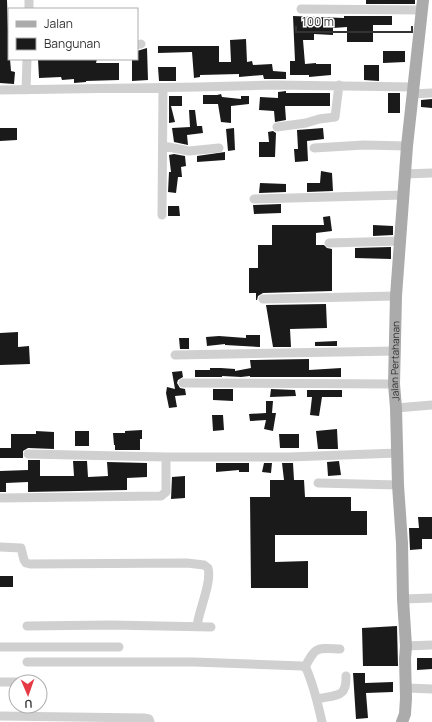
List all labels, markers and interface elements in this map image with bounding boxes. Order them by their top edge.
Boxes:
legend [8,8,138,60]
scale bar [296,8,412,34]
text: 100 m [302,13,334,30]
text: Jalan [44,15,73,32]
text: Bangunan [44,35,100,52]
street label: Jalan Pertahanan [387,321,402,402]
north arrow [8,674,48,714]
text: U [24,697,33,712]

